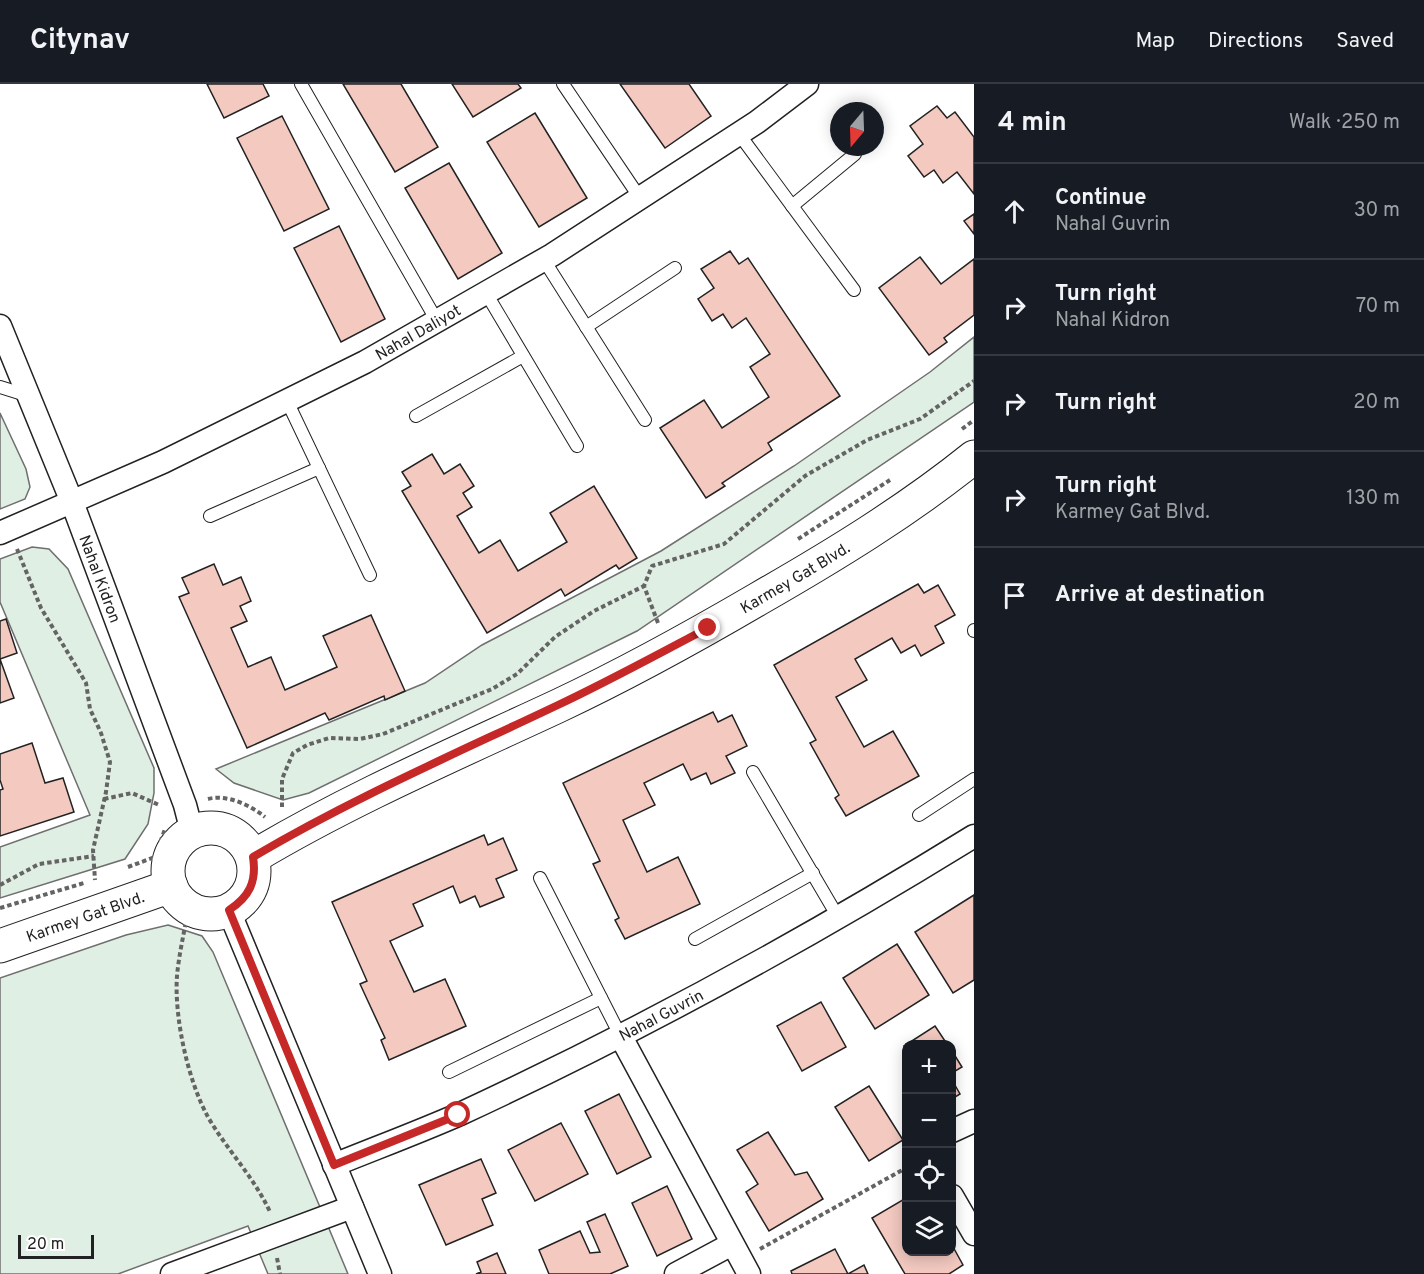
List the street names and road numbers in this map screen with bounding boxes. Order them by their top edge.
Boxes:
street label: Nahal Daliyot [372,301,465,366]
street label: Nahal Kidron [73,533,124,626]
street label: Karmey Gat Blvd. [737,539,854,619]
street label: Karmey Gat Blvd. [24,888,147,948]
street label: Nahal Guvrin [616,986,707,1047]

